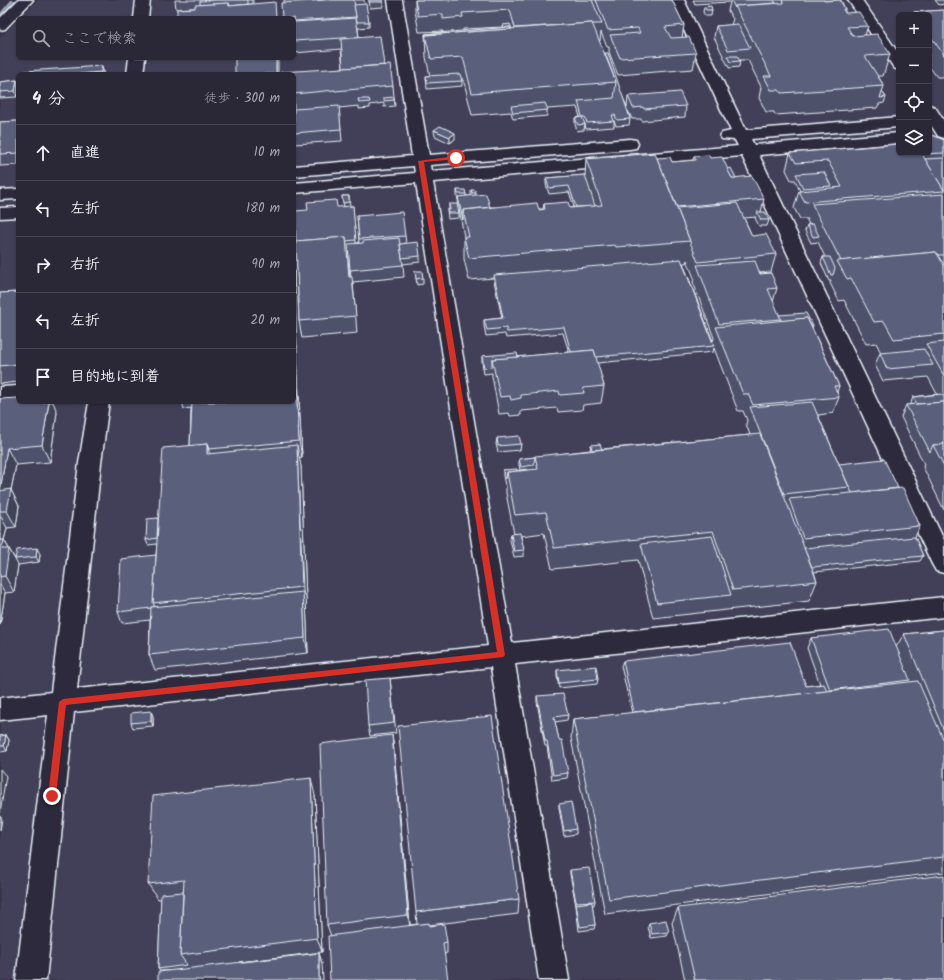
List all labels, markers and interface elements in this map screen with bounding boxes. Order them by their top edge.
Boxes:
map controls [896,12,932,156]
button: + [896,12,932,48]
search box [16,16,296,60]
icon: search [30,27,52,49]
text: ここで検索 [62,27,137,51]
button: − [896,48,932,84]
button: locate [896,84,932,120]
text: 4 分 [32,86,65,113]
text: 徒歩 · 300 m [205,88,280,109]
button: layers [896,120,932,156]
text: 直進 [70,141,100,165]
icon: ahead [32,142,54,164]
text: 10 m [254,142,280,163]
route start [447,149,465,167]
text: 左折 [70,197,100,221]
icon: left [32,198,54,220]
text: 180 m [246,198,280,219]
text: 右折 [70,253,100,277]
icon: right [32,254,54,276]
text: 90 m [252,254,280,275]
text: 左折 [70,309,100,333]
icon: left [32,310,54,332]
text: 20 m [250,310,280,331]
text: 目的地に到着 [70,365,160,389]
icon: arrive [32,366,54,388]
route end [43,787,61,805]

